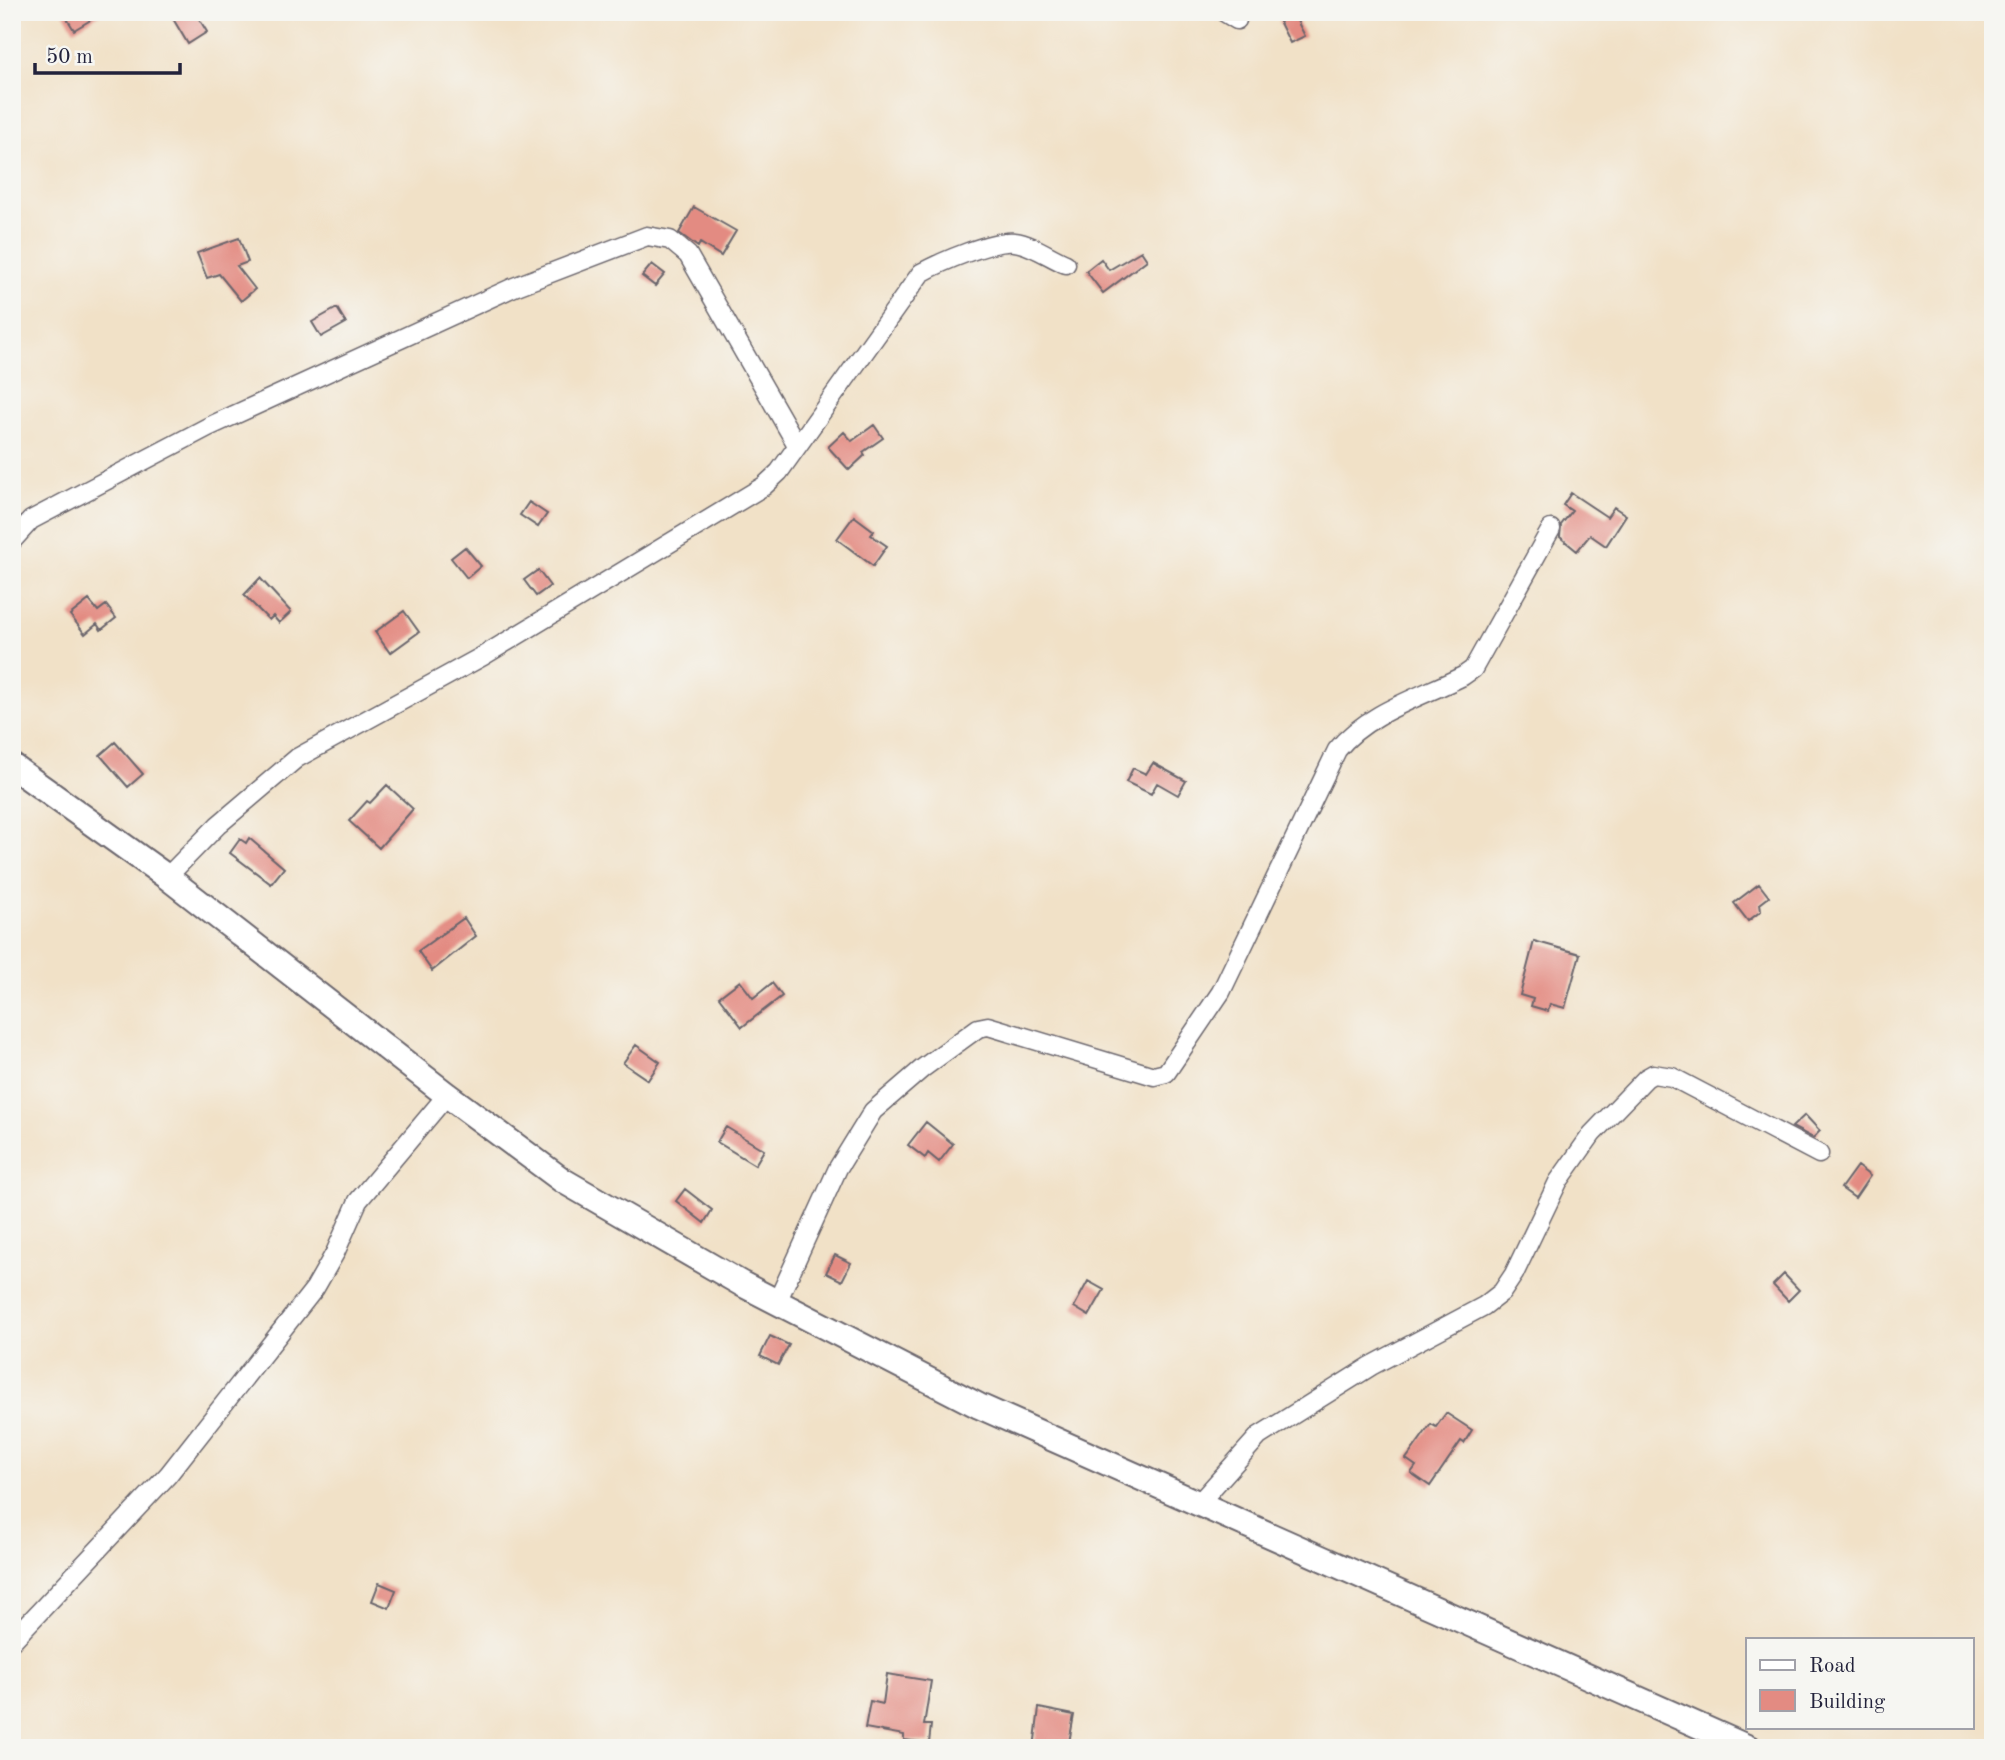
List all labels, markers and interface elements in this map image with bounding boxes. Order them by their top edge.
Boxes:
scale bar [35,32,180,76]
text: 50 m [46,47,93,68]
legend [1746,1638,1974,1728]
text: Road [1809,1656,1856,1677]
text: Building [1809,1692,1886,1713]

